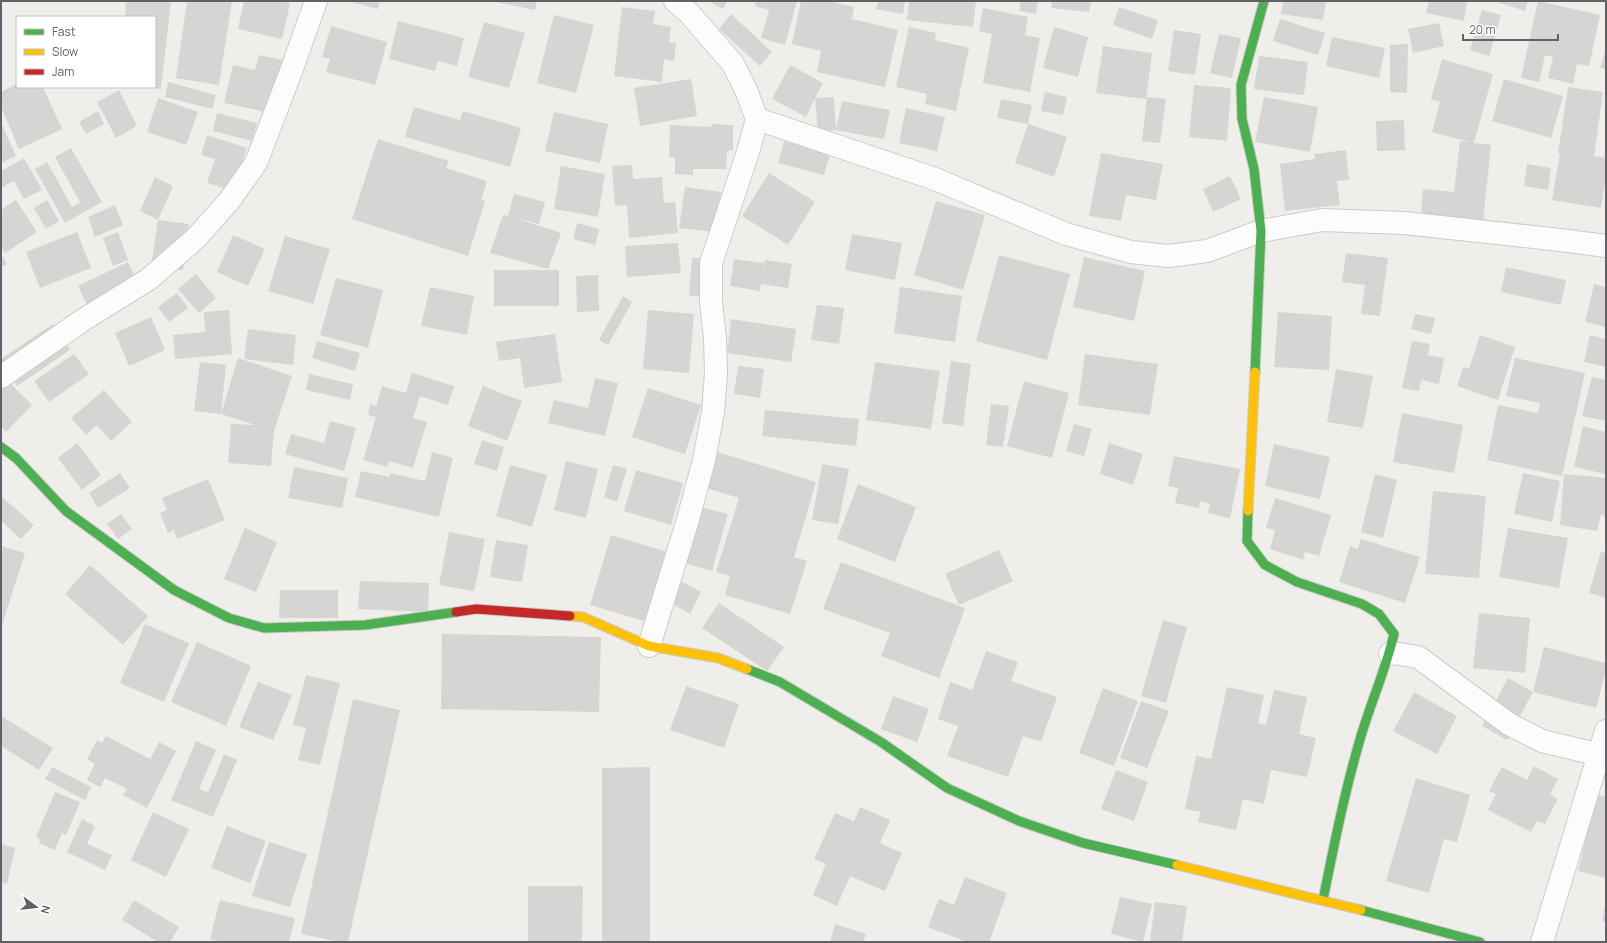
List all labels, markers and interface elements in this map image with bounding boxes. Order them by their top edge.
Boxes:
legend [16,16,156,88]
scale bar [1463,16,1558,42]
text: 20 m [1469,21,1496,38]
text: Fast [52,23,76,40]
text: Slow [52,43,78,60]
text: Jam [52,63,74,80]
north arrow [16,887,56,927]
text: N [38,904,54,916]

